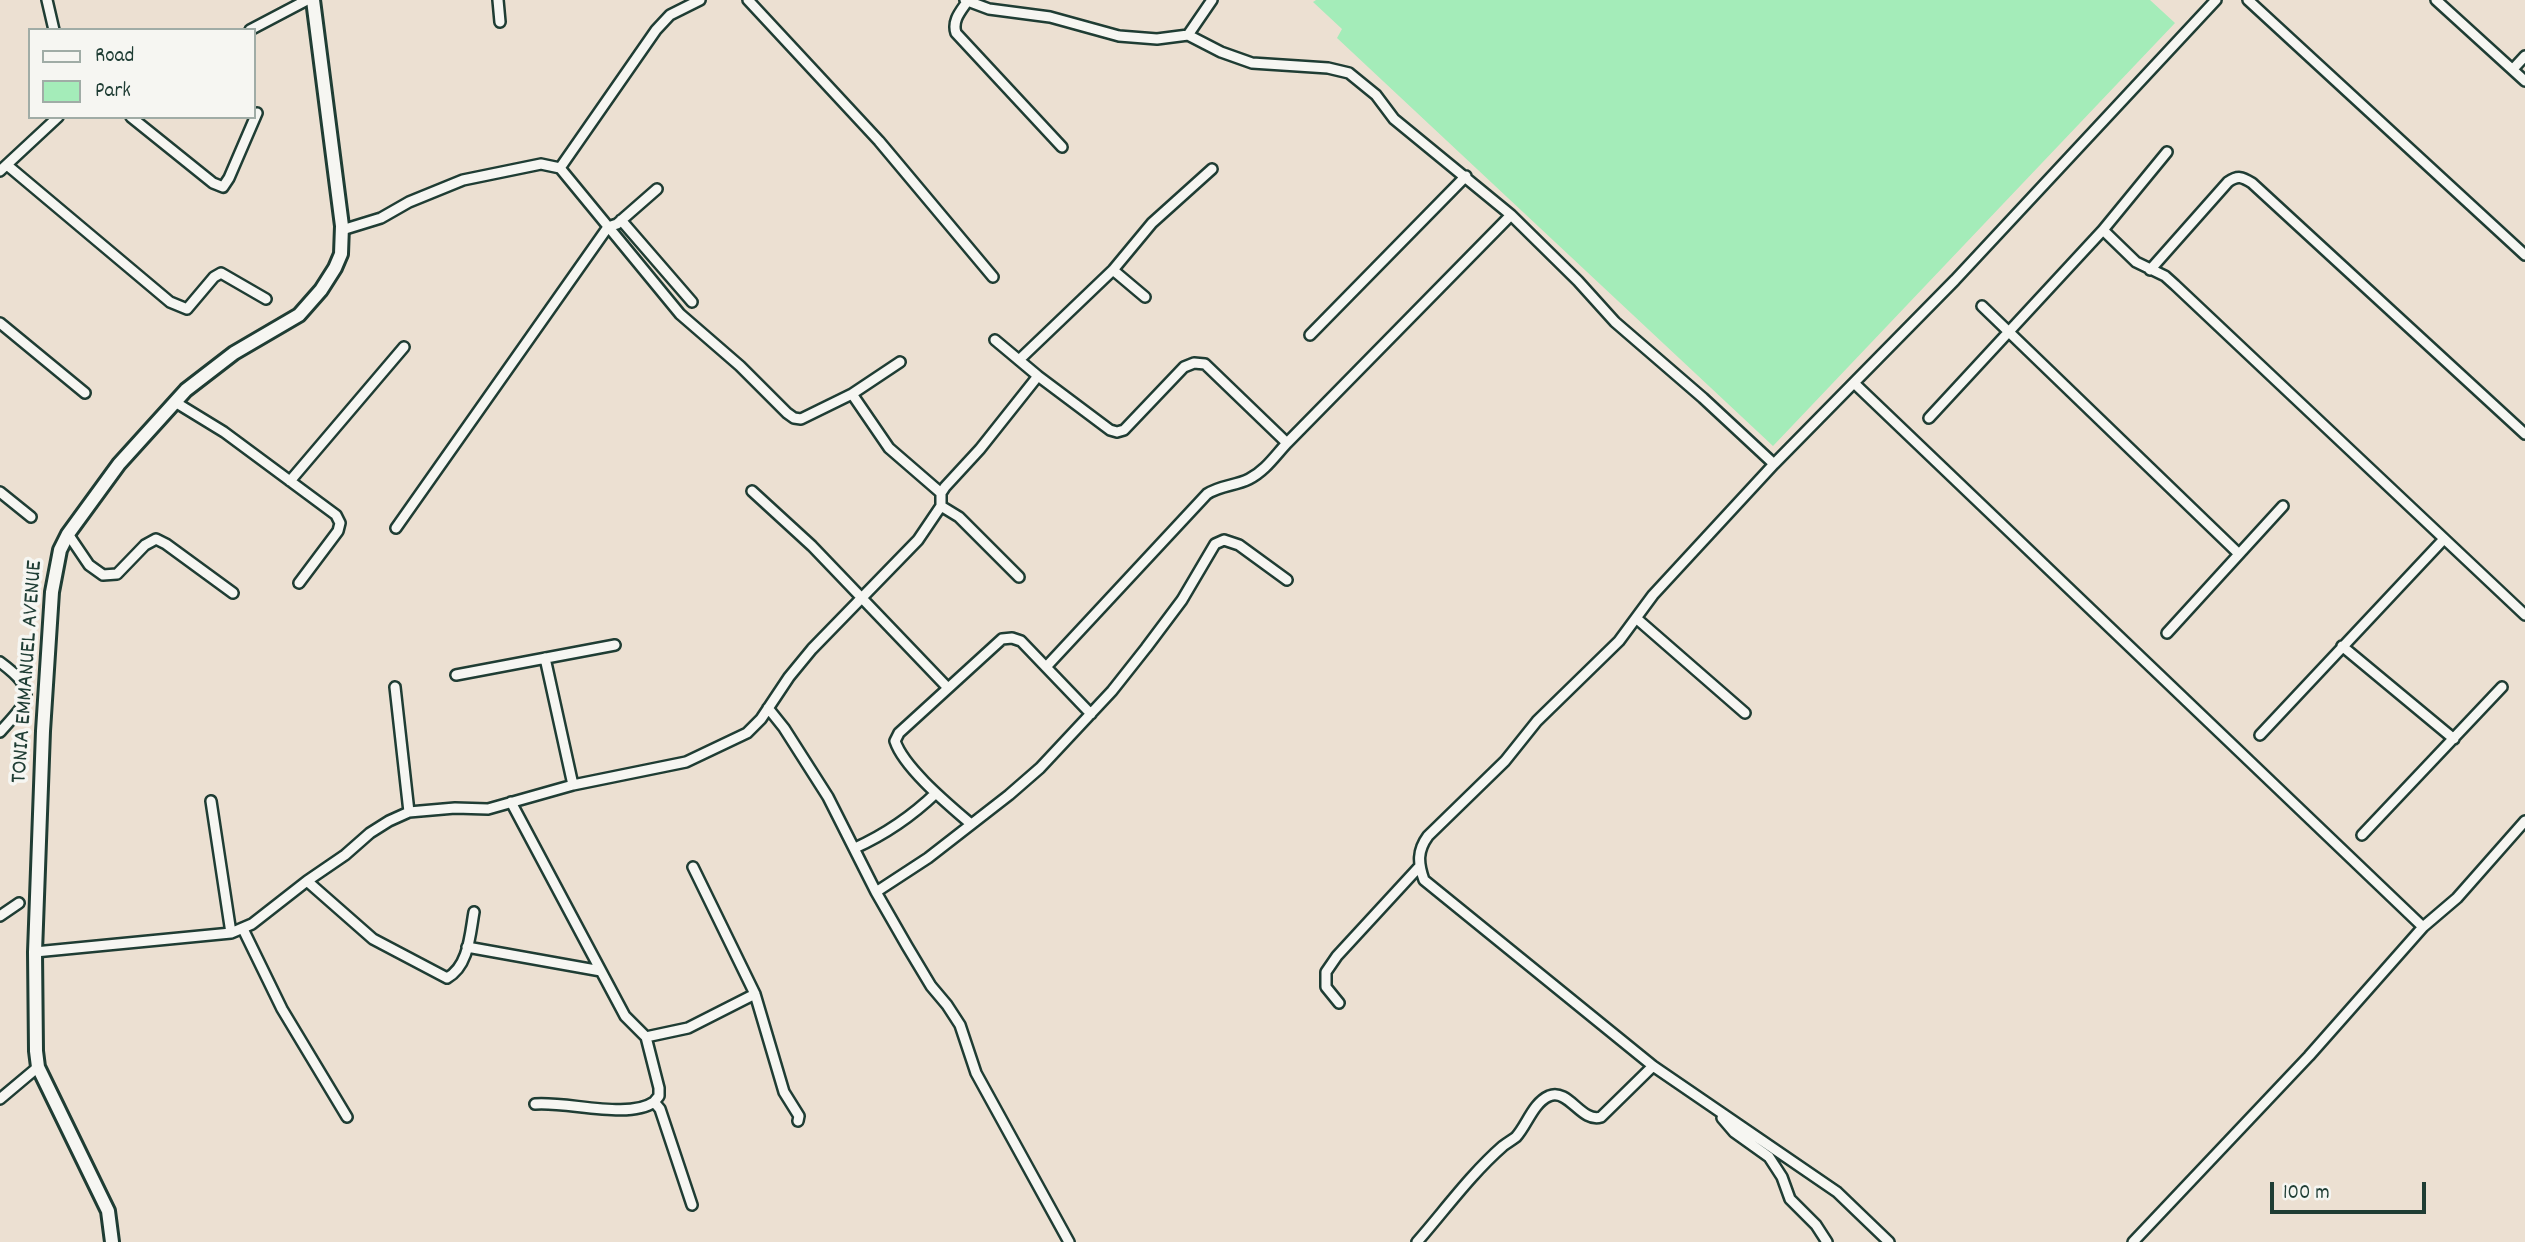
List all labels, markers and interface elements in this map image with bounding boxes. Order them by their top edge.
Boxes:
legend [28,28,256,119]
text: Road [95,42,134,72]
text: Park [95,77,131,107]
street label: TONIA EMMANUEL AVENUE [7,560,51,784]
scale bar [2273,1168,2429,1212]
text: 100 m [2283,1179,2330,1209]

